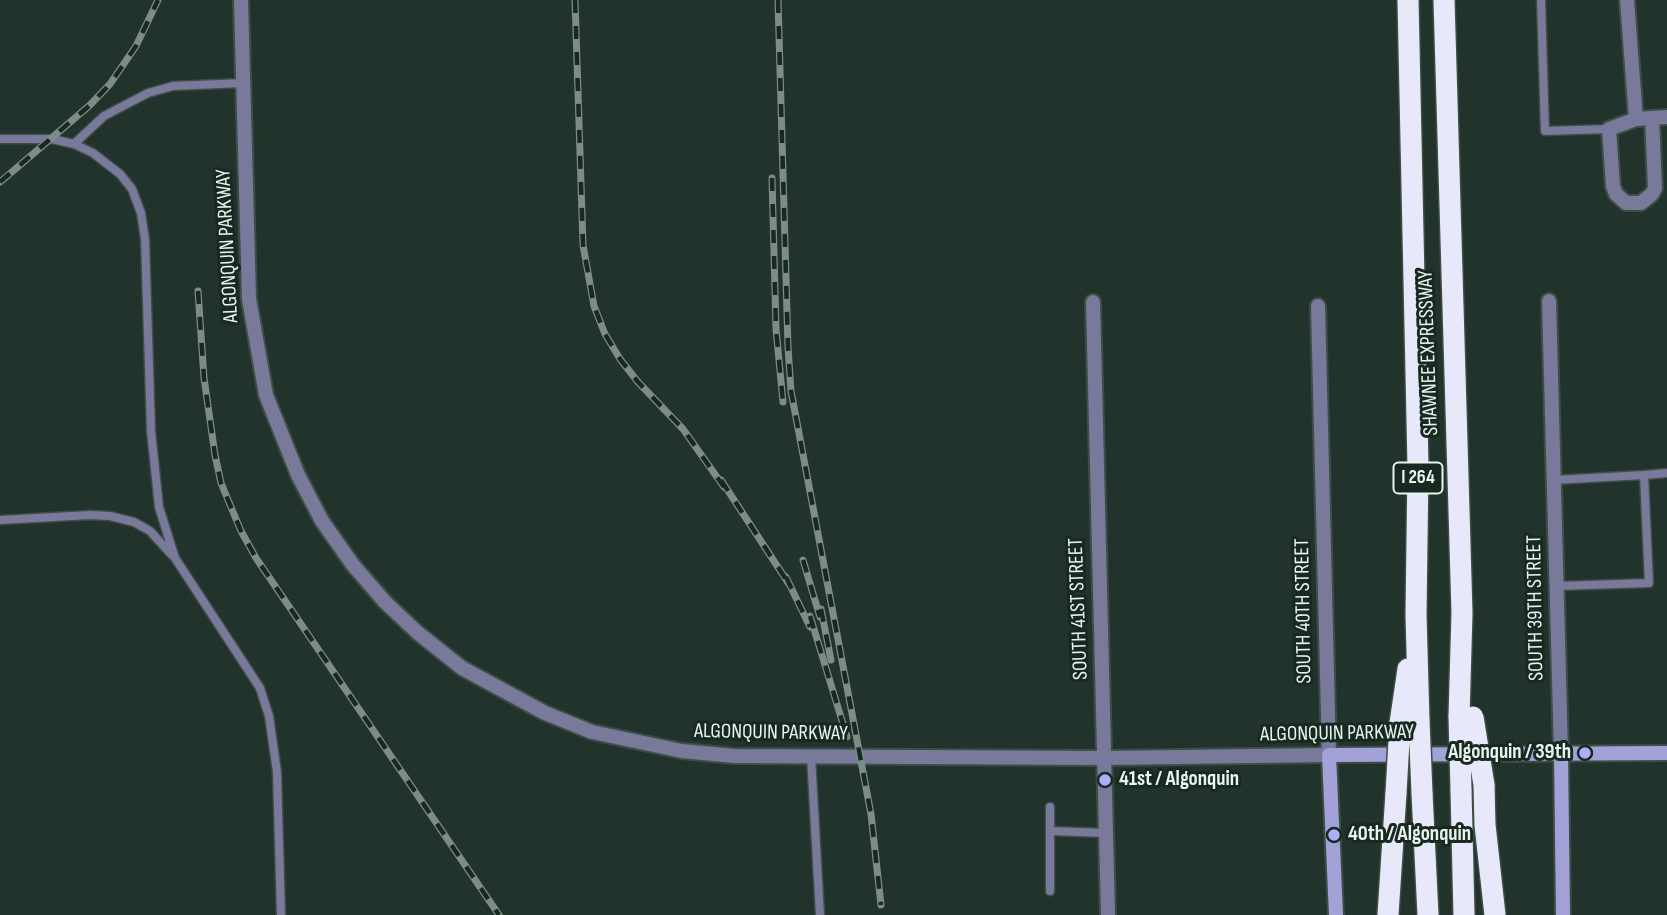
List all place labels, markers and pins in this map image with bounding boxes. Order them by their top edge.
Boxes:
place label: Algonquin / 39th [1448,740,1571,766]
marker: Algonquin / 39th [1577,745,1593,761]
place label: 41st / Algonquin [1119,767,1239,793]
marker: 41st / Algonquin [1097,772,1113,788]
place label: 40th / Algonquin [1348,822,1471,848]
marker: 40th / Algonquin [1326,827,1342,843]

